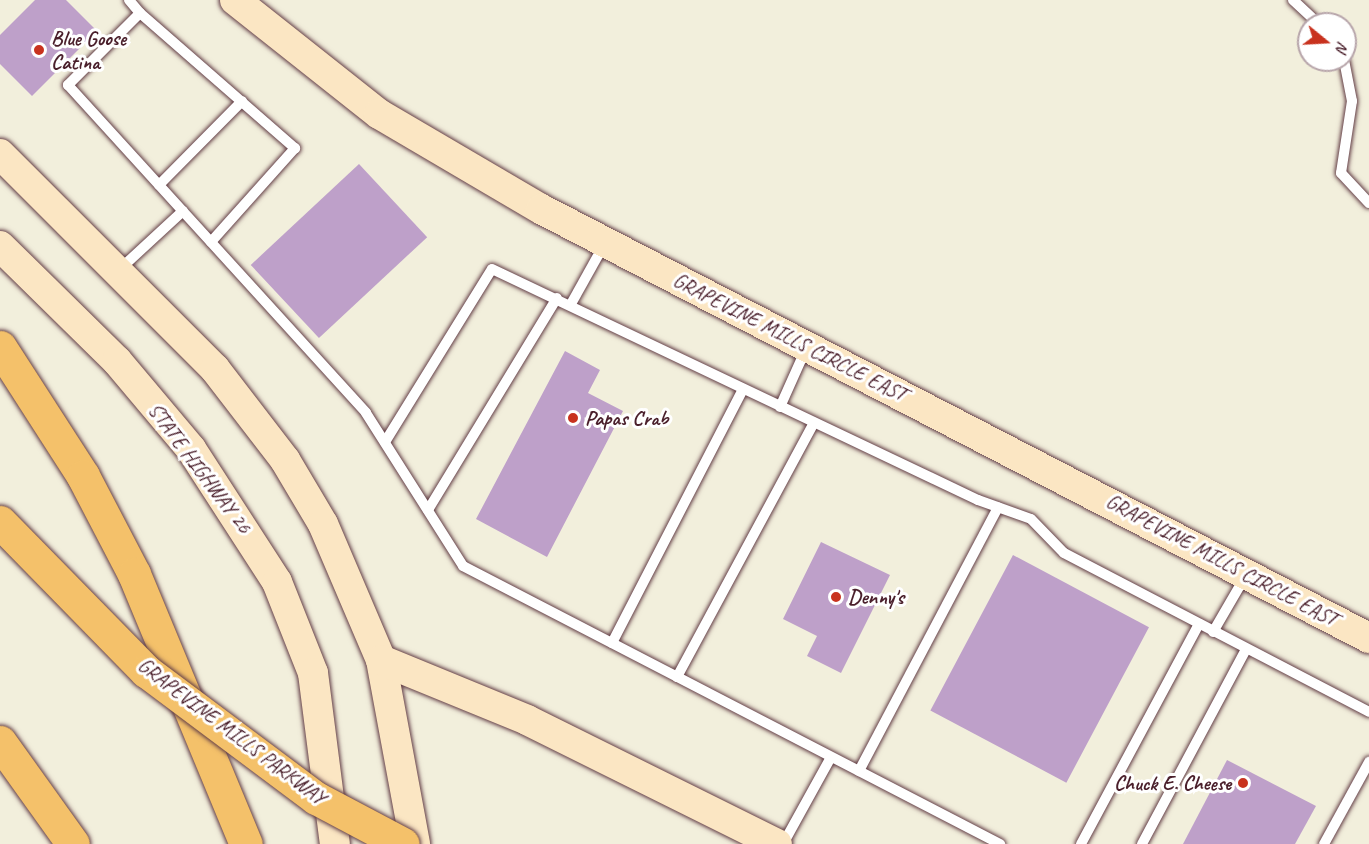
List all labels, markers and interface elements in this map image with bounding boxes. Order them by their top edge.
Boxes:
north arrow [1297,12,1357,72]
place label: Blue Goose Catina [51,25,126,75]
text: N [1331,39,1353,55]
marker: Blue Goose Catina [32,43,46,57]
street label: GRAPEVINE MILLS CIRCLE EAST [669,267,911,407]
street label: STATE HIGHWAY 26 [143,398,257,538]
place label: Papas Crab [585,405,668,431]
marker: Papas Crab [566,411,580,425]
street label: GRAPEVINE MILLS CIRCLE EAST [1102,488,1342,632]
place label: Denny's [848,584,904,610]
marker: Denny's [829,590,843,604]
street label: GRAPEVINE MILLS PARKWAY [133,652,331,810]
place label: Chuck E. Cheese [1114,770,1231,796]
marker: Chuck E. Cheese [1236,776,1250,790]

